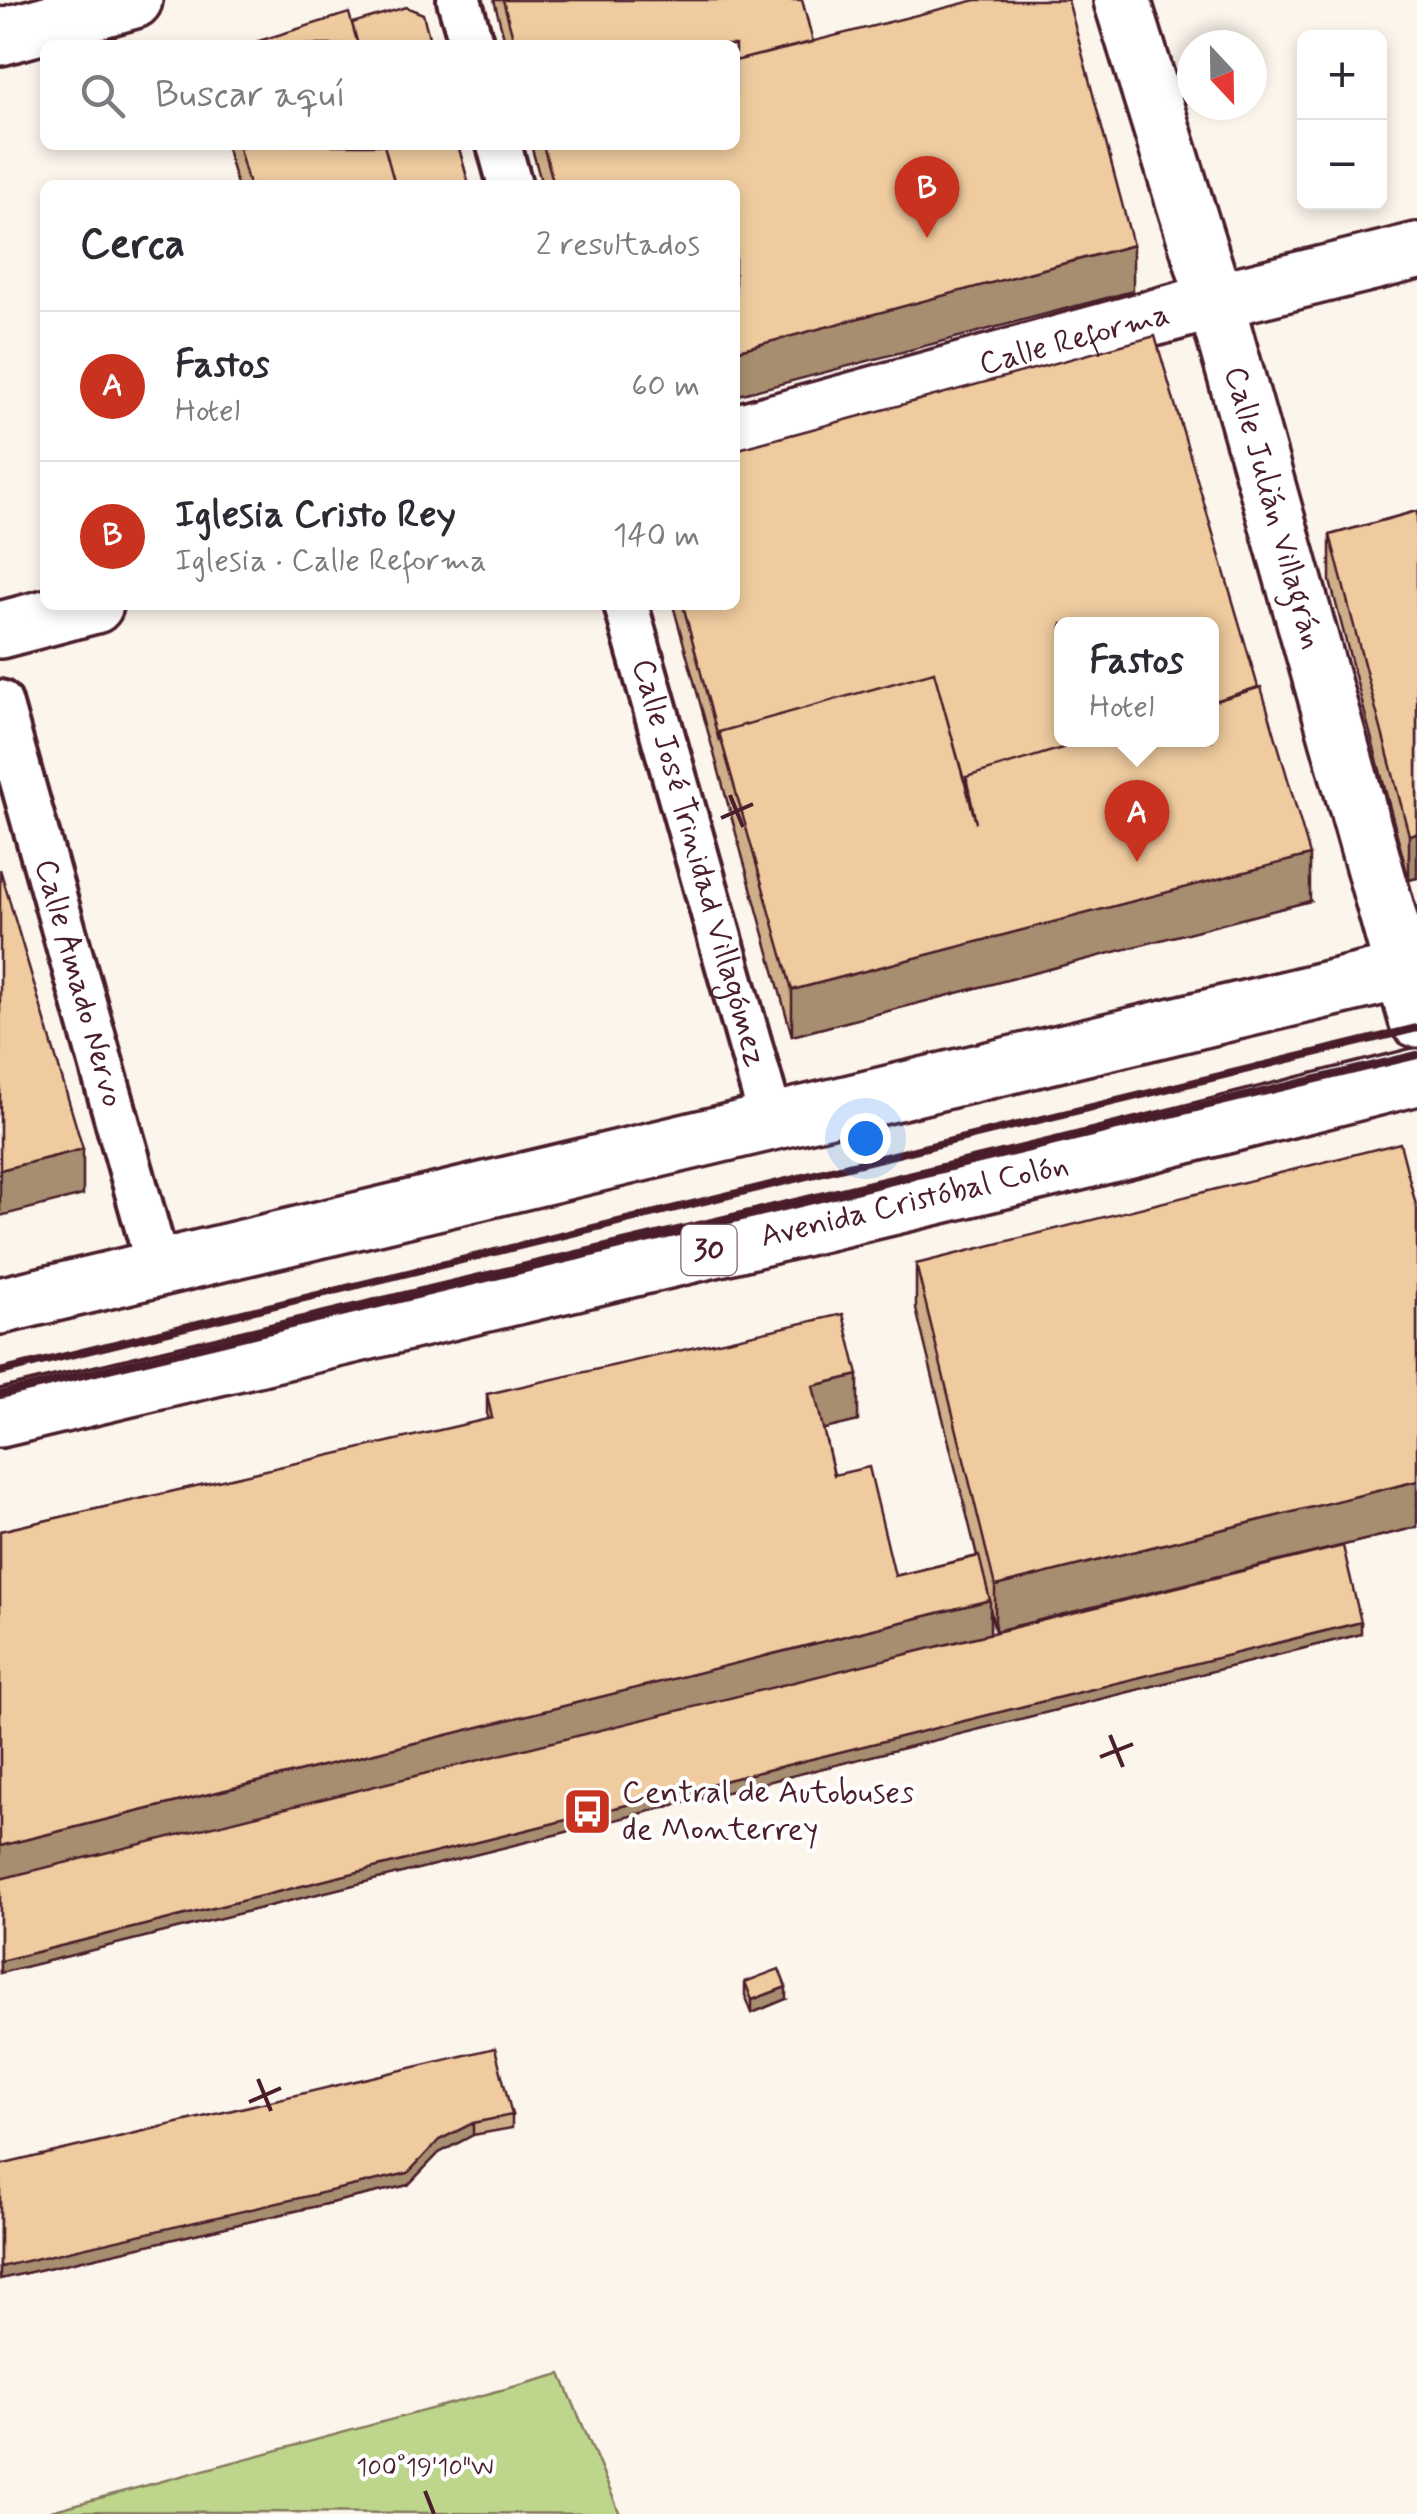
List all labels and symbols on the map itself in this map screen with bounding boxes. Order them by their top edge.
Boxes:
north arrow [1177,30,1267,120]
pin: B [894,156,960,238]
street label: Calle Reforma [975,294,1174,386]
street label: Calle Julián Villagrán [1213,362,1333,654]
street label: Calle José Trinidad Villagómez [621,654,776,1072]
pin: A [1104,780,1170,862]
street label: Calle Amado Nervo [24,854,133,1112]
your location [840,1113,891,1164]
street label: Avenida Cristóbal Colón [756,1144,1073,1258]
road number: 30 [682,1225,736,1275]
place label: Central de Autobuses de Monterrey [622,1772,914,1851]
bus stop icon: Central de Autobuses de Monterrey [561,1785,613,1837]
text: 100°19'10"W [356,2452,494,2485]

